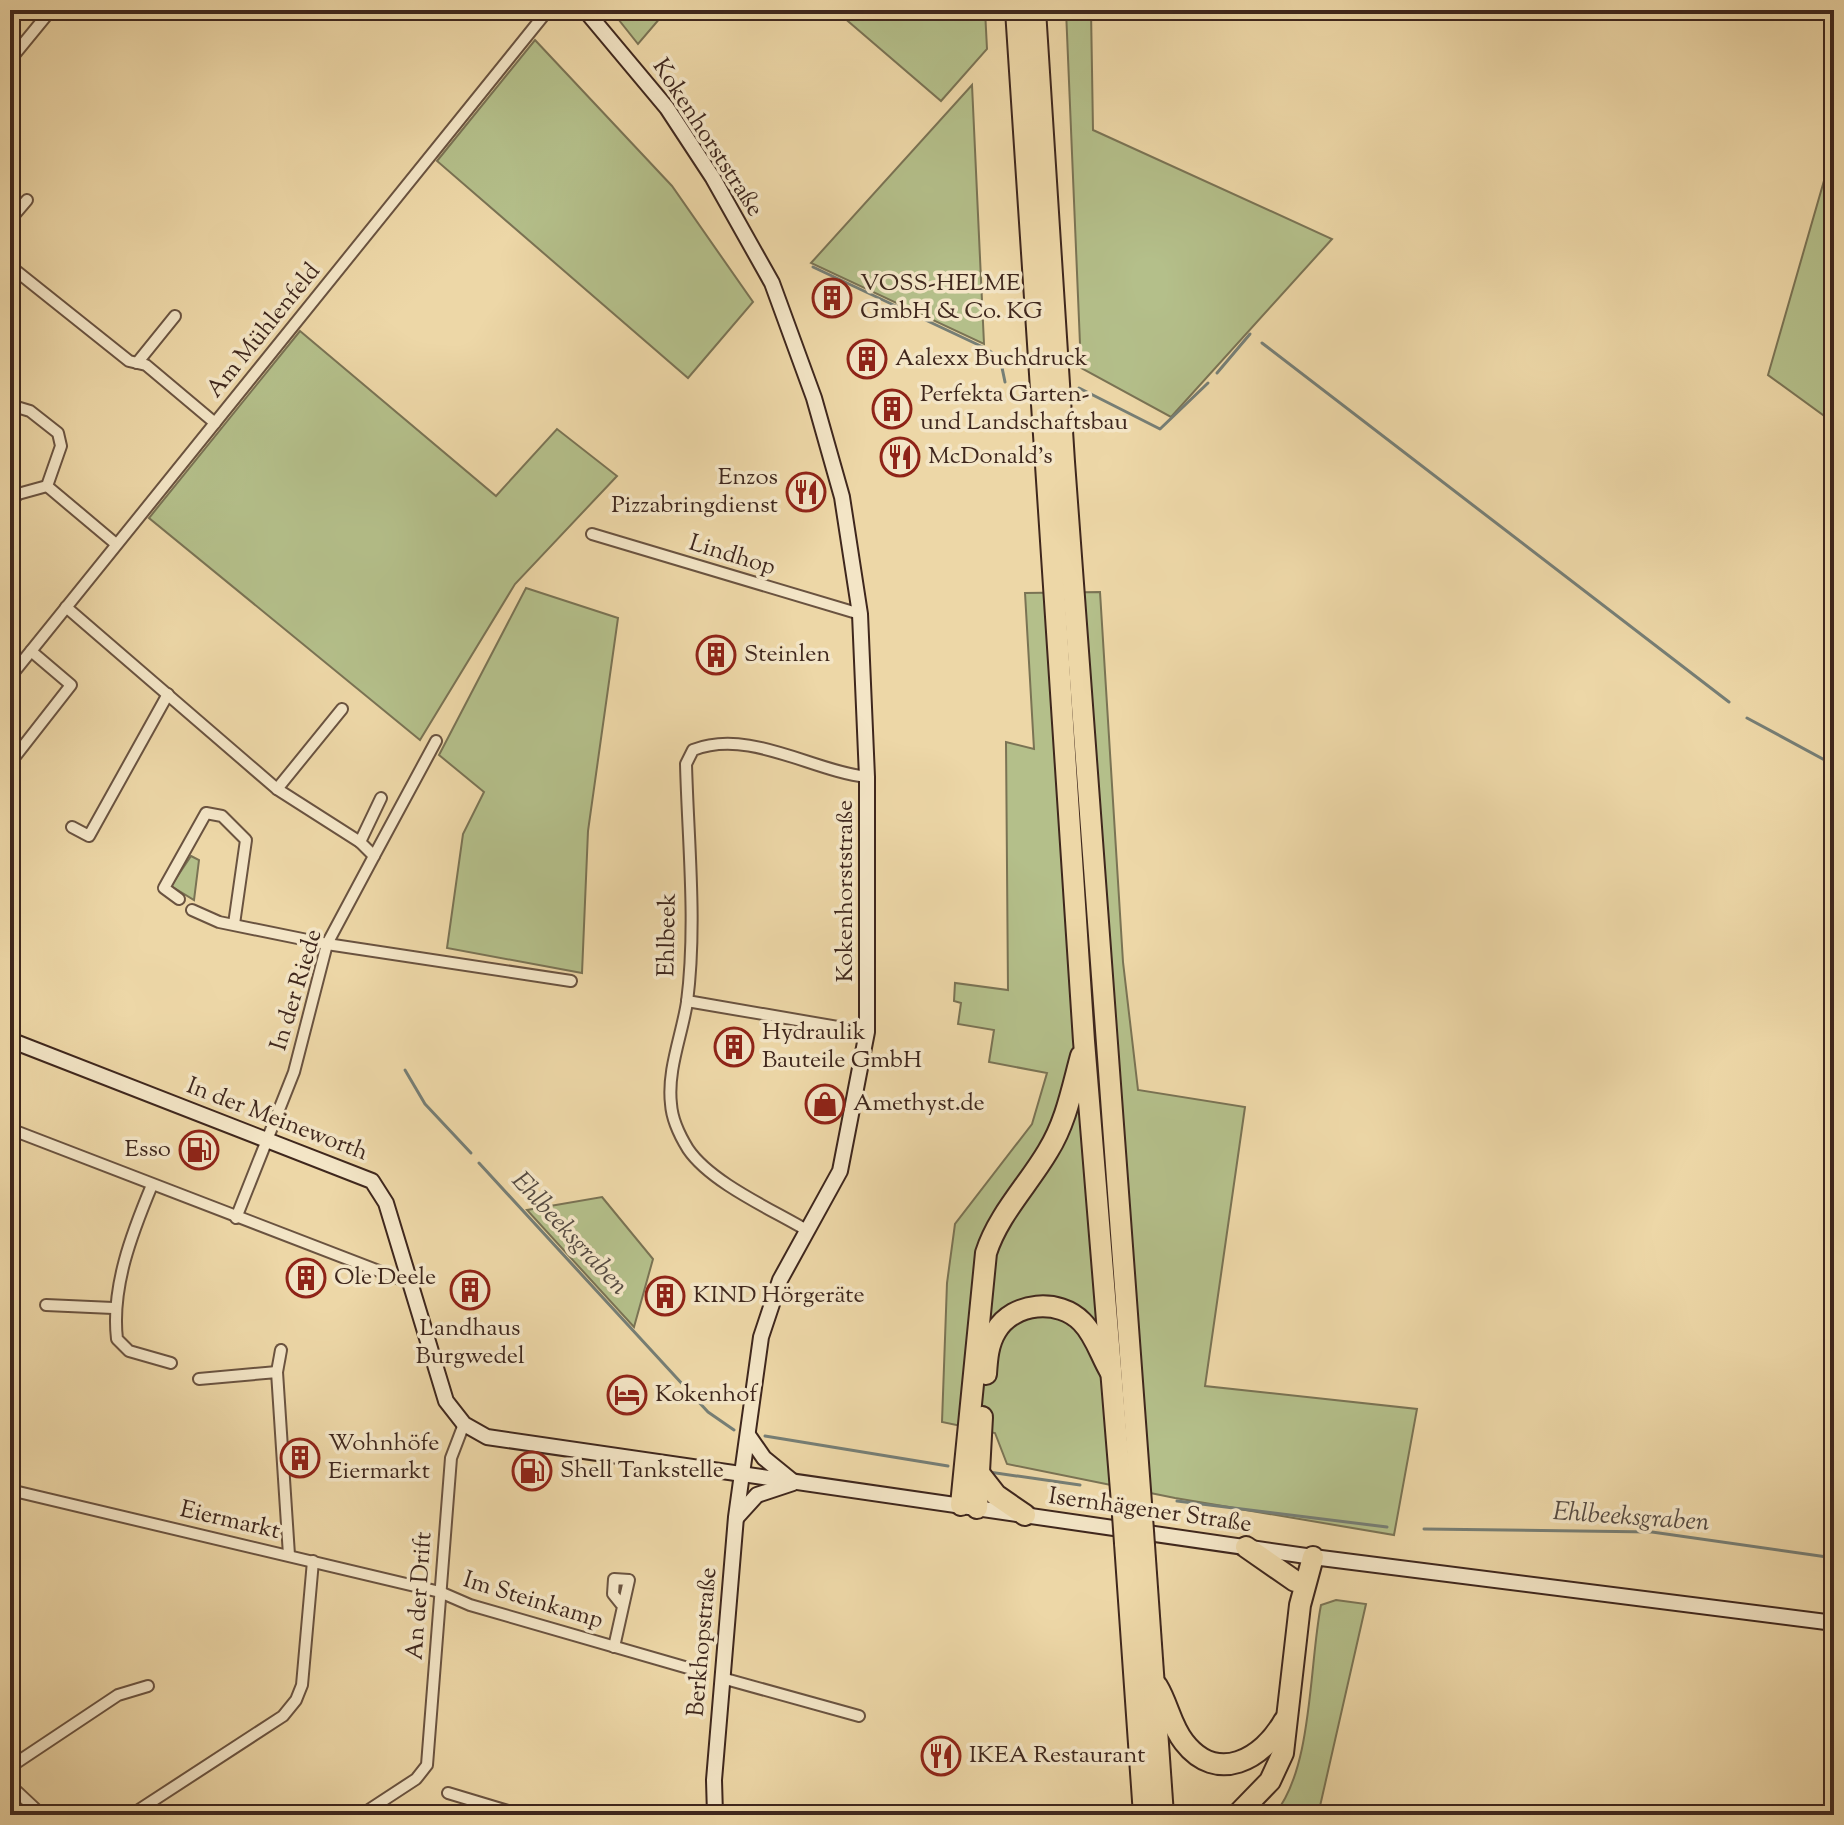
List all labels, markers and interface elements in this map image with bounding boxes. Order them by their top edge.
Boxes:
street label: Kokenhorststraße [643,52,771,224]
street label: Am Mühlenfeld [199,256,329,406]
place label: VOSS-HELME GmbH & Co. KG [860,267,1043,329]
building icon: VOSS-HELME GmbH & Co. KG [811,277,853,319]
building icon: Aalexx Buchdruck [846,338,888,380]
place label: Aalexx Buchdruck [895,342,1088,376]
place label: Perfekta Garten- und Landschaftsbau [920,378,1128,440]
building icon: Perfekta Garten- und Landschaftsbau [871,388,913,430]
restaurant icon: McDonald's [879,436,921,478]
place label: McDonald's [928,440,1053,474]
place label: Enzos Pizzabringdienst [611,461,778,523]
restaurant icon: Enzos Pizzabringdienst [785,471,827,513]
street label: Lindhop [685,527,779,585]
building icon: Steinlen [695,634,737,676]
place label: Steinlen [744,638,831,672]
street label: Kokenhorststraße [829,800,863,982]
street label: Ehlbeek [650,893,686,977]
street label: In der Riede [262,925,332,1055]
place label: Hydraulik Bauteile GmbH [762,1016,922,1078]
building icon: Hydraulik Bauteile GmbH [713,1026,755,1068]
street label: In der Meineworth [181,1070,373,1170]
shop icon: Amethyst.de [804,1083,846,1125]
place label: Amethyst.de [853,1087,985,1121]
fuel station icon: Esso [178,1129,220,1171]
place label: Esso [125,1133,171,1167]
water label: Ehlbeeksgraben [502,1164,636,1304]
building icon: Ole Deele [285,1257,327,1299]
place label: Ole Deele [334,1261,436,1295]
building icon: Landhaus Burgwedel [449,1269,491,1311]
building icon: KIND Hörgeräte [644,1275,686,1317]
place label: KIND Hörgeräte [693,1279,865,1313]
place label: Landhaus Burgwedel [415,1312,525,1374]
hotel icon: Kokenhof [606,1374,648,1416]
place label: Kokenhof [655,1378,759,1412]
place label: Wohnhöfe Eiermarkt [328,1427,440,1489]
building icon: Wohnhöfe Eiermarkt [279,1437,321,1479]
fuel station icon: Shell Tankstelle [511,1450,553,1492]
place label: Shell Tankstelle [560,1454,724,1488]
street label: Isernhägener Straße [1046,1480,1254,1542]
street label: Eiermarkt [177,1493,283,1549]
water label: Ehlbeeksgraben [1551,1494,1711,1542]
street label: An der Drift [399,1531,441,1661]
street label: Im Steinkamp [459,1564,607,1638]
street label: Berkhopstraße [680,1566,726,1718]
restaurant icon: IKEA Restaurant [920,1735,962,1777]
place label: IKEA Restaurant [969,1739,1145,1773]

